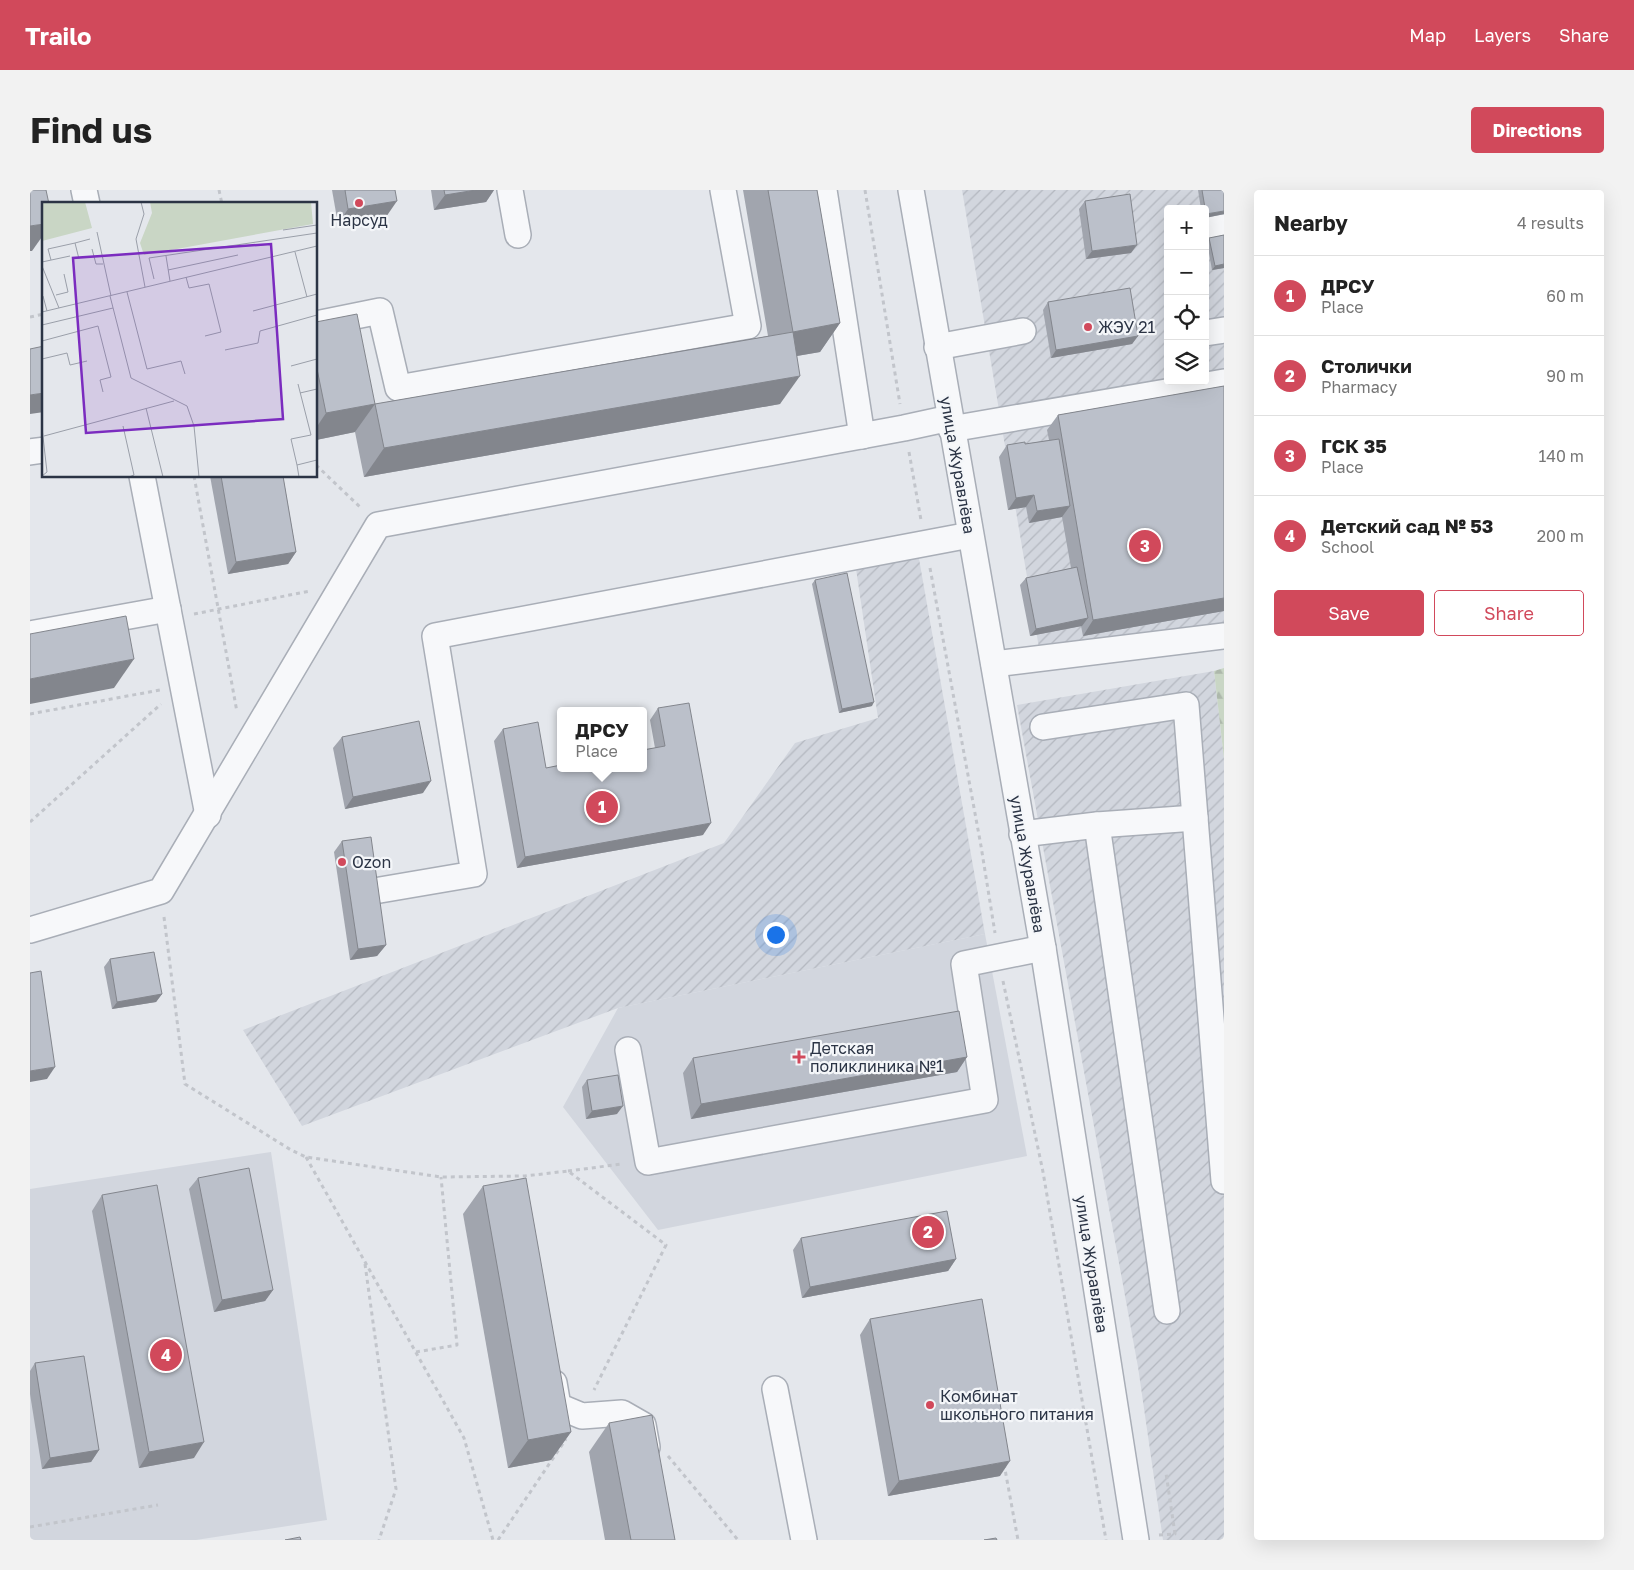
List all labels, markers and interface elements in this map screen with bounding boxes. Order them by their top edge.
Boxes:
text: Trailo [25,21,91,50]
text: Map [1409,24,1446,46]
text: Layers [1474,24,1531,46]
text: Share [1559,24,1609,46]
button: Directions [1471,107,1604,153]
text: Find us [30,109,152,151]
marker: Нарсуд [353,197,365,209]
inset map [42,202,318,478]
map controls [1164,205,1209,385]
button: + [1164,205,1209,250]
place label: Нарсуд [330,210,388,230]
text: Nearby [1274,210,1348,236]
text: 4 results [1517,213,1584,233]
button: − [1164,250,1209,295]
text: ДРСУ [1321,274,1375,297]
text: 1 [1286,286,1294,306]
text: 60 m [1546,286,1584,306]
button: locate [1164,295,1209,340]
text: Place [1321,297,1364,317]
place label: ЖЭУ 21 [1098,317,1155,337]
marker: ЖЭУ 21 [1082,321,1094,333]
button: layers [1164,340,1209,385]
text: Столички [1321,354,1412,377]
text: 2 [1285,366,1295,386]
text: 90 m [1546,366,1584,386]
text: Pharmacy [1321,377,1397,397]
street label: улица Журавлёва [936,395,980,535]
text: ГСК 35 [1321,434,1387,457]
text: 3 [1285,446,1295,466]
text: 140 m [1538,446,1584,466]
text: Place [1321,457,1364,477]
text: Детский сад № 53 [1321,514,1493,537]
text: 4 [1285,526,1295,546]
text: 200 m [1537,526,1584,546]
pin: 3 [1129,527,1161,565]
text: School [1321,537,1374,557]
button: Save [1274,590,1424,636]
button: Share [1434,590,1584,636]
popup [557,707,647,772]
text: ДРСУ [575,718,629,741]
text: Place [575,741,618,761]
pin: 1 [586,788,618,826]
street label: улица Журавлёва [1006,794,1050,934]
place label: Ozon [352,852,391,872]
marker: Ozon [336,856,348,868]
your location [763,922,789,948]
place label: Детская поликлиника №1 [810,1038,944,1076]
marker: Детская поликлиника №1 [792,1050,806,1064]
street label: улица Журавлёва [1071,1194,1113,1334]
pin: 2 [912,1213,944,1251]
pin: 4 [150,1336,182,1374]
place label: Комбинат школьного питания [940,1386,1094,1424]
marker: Комбинат школьного питания [924,1399,936,1411]

